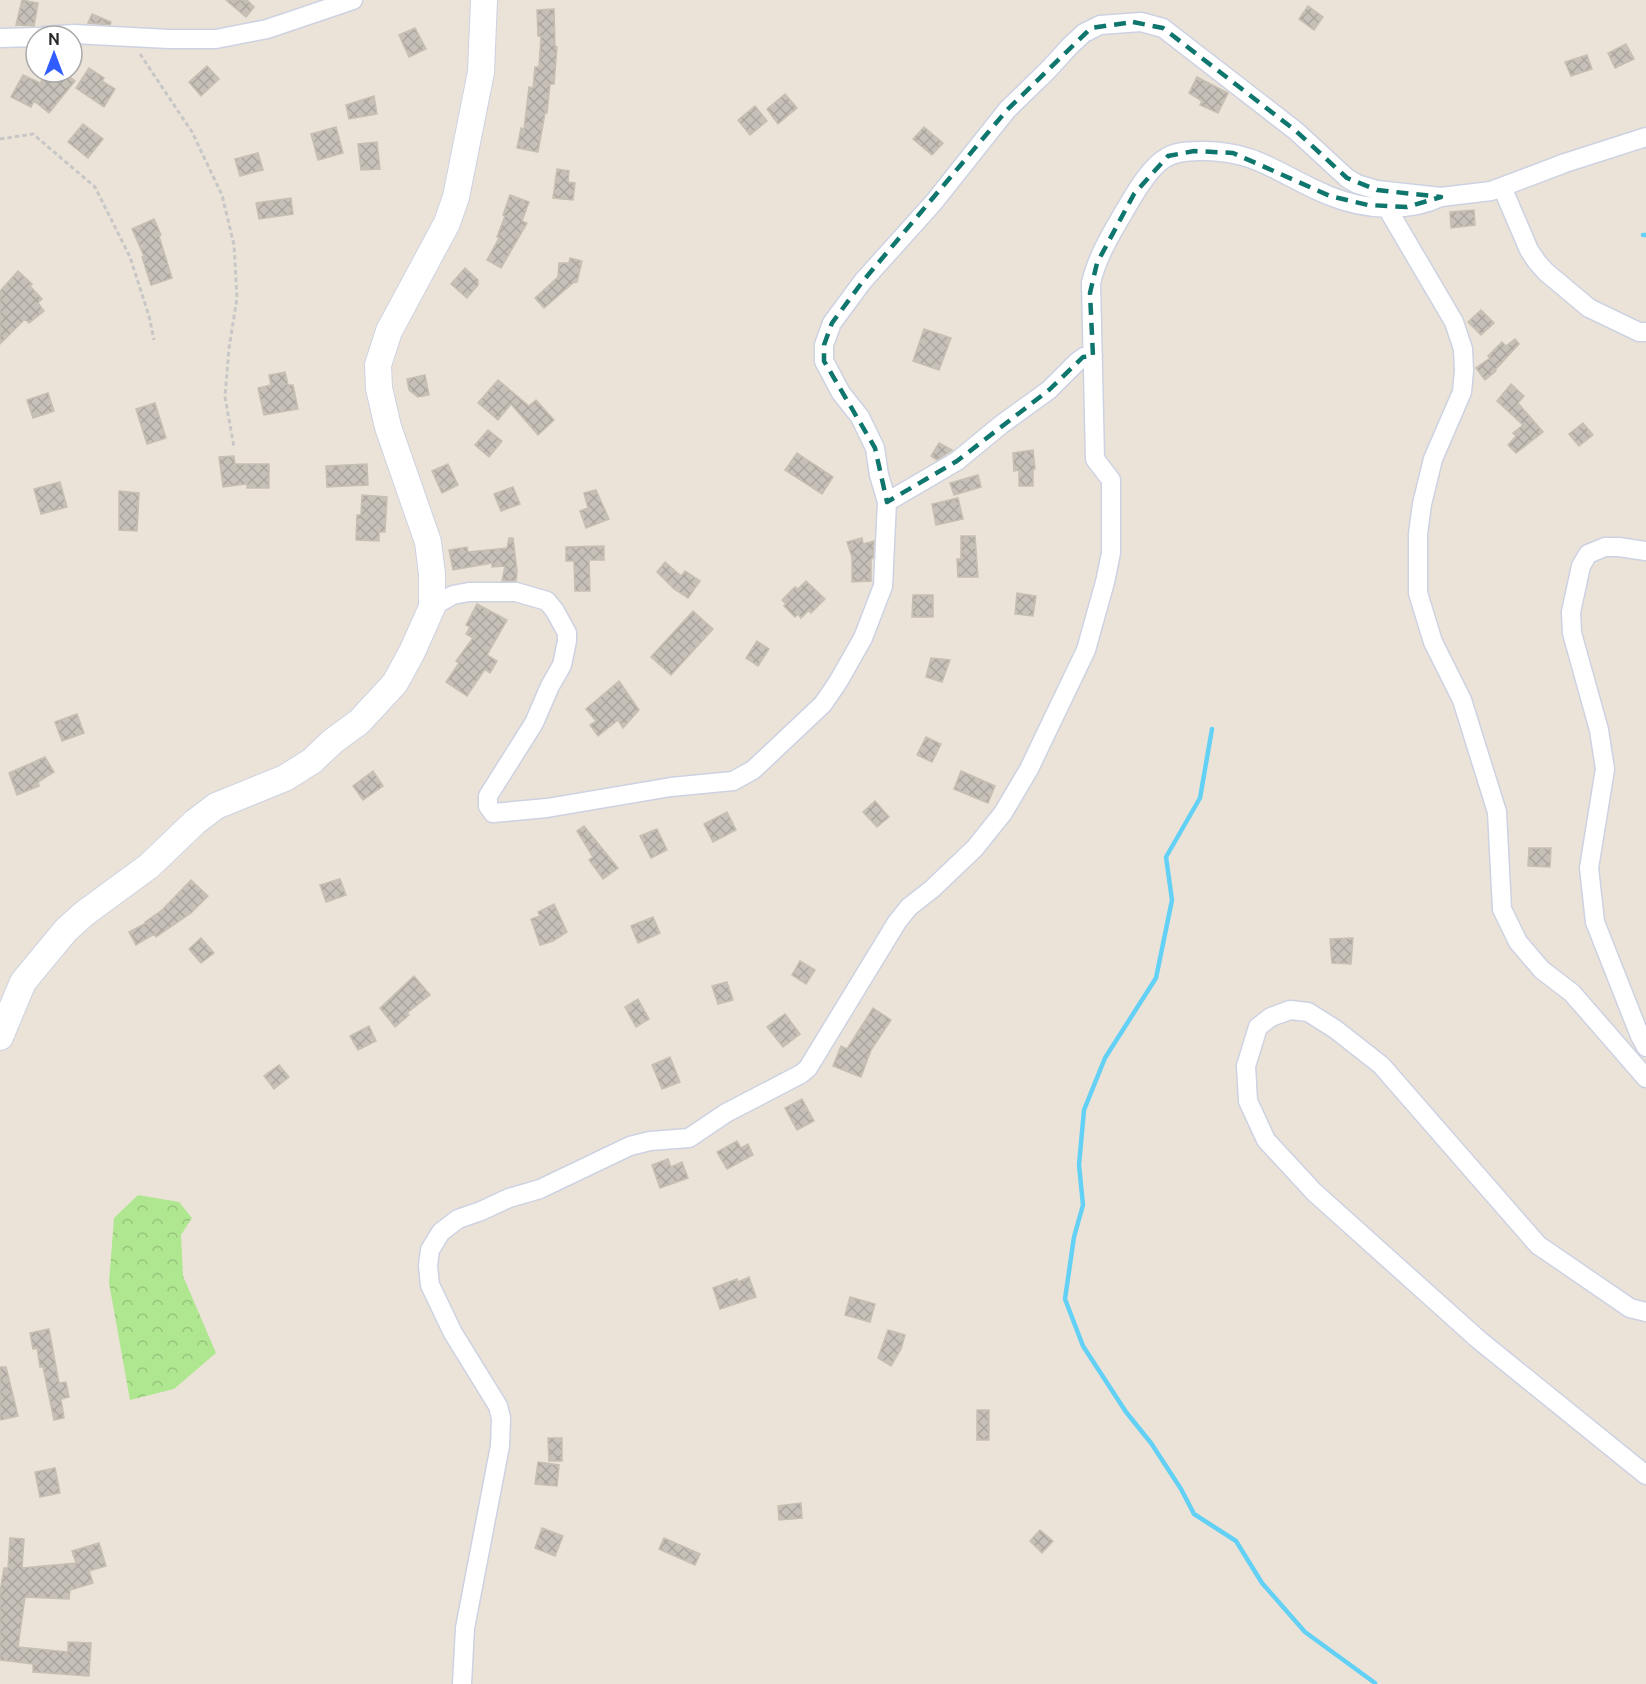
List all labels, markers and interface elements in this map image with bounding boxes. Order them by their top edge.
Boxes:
north arrow [24,24,84,84]
text: N [48,30,60,48]

